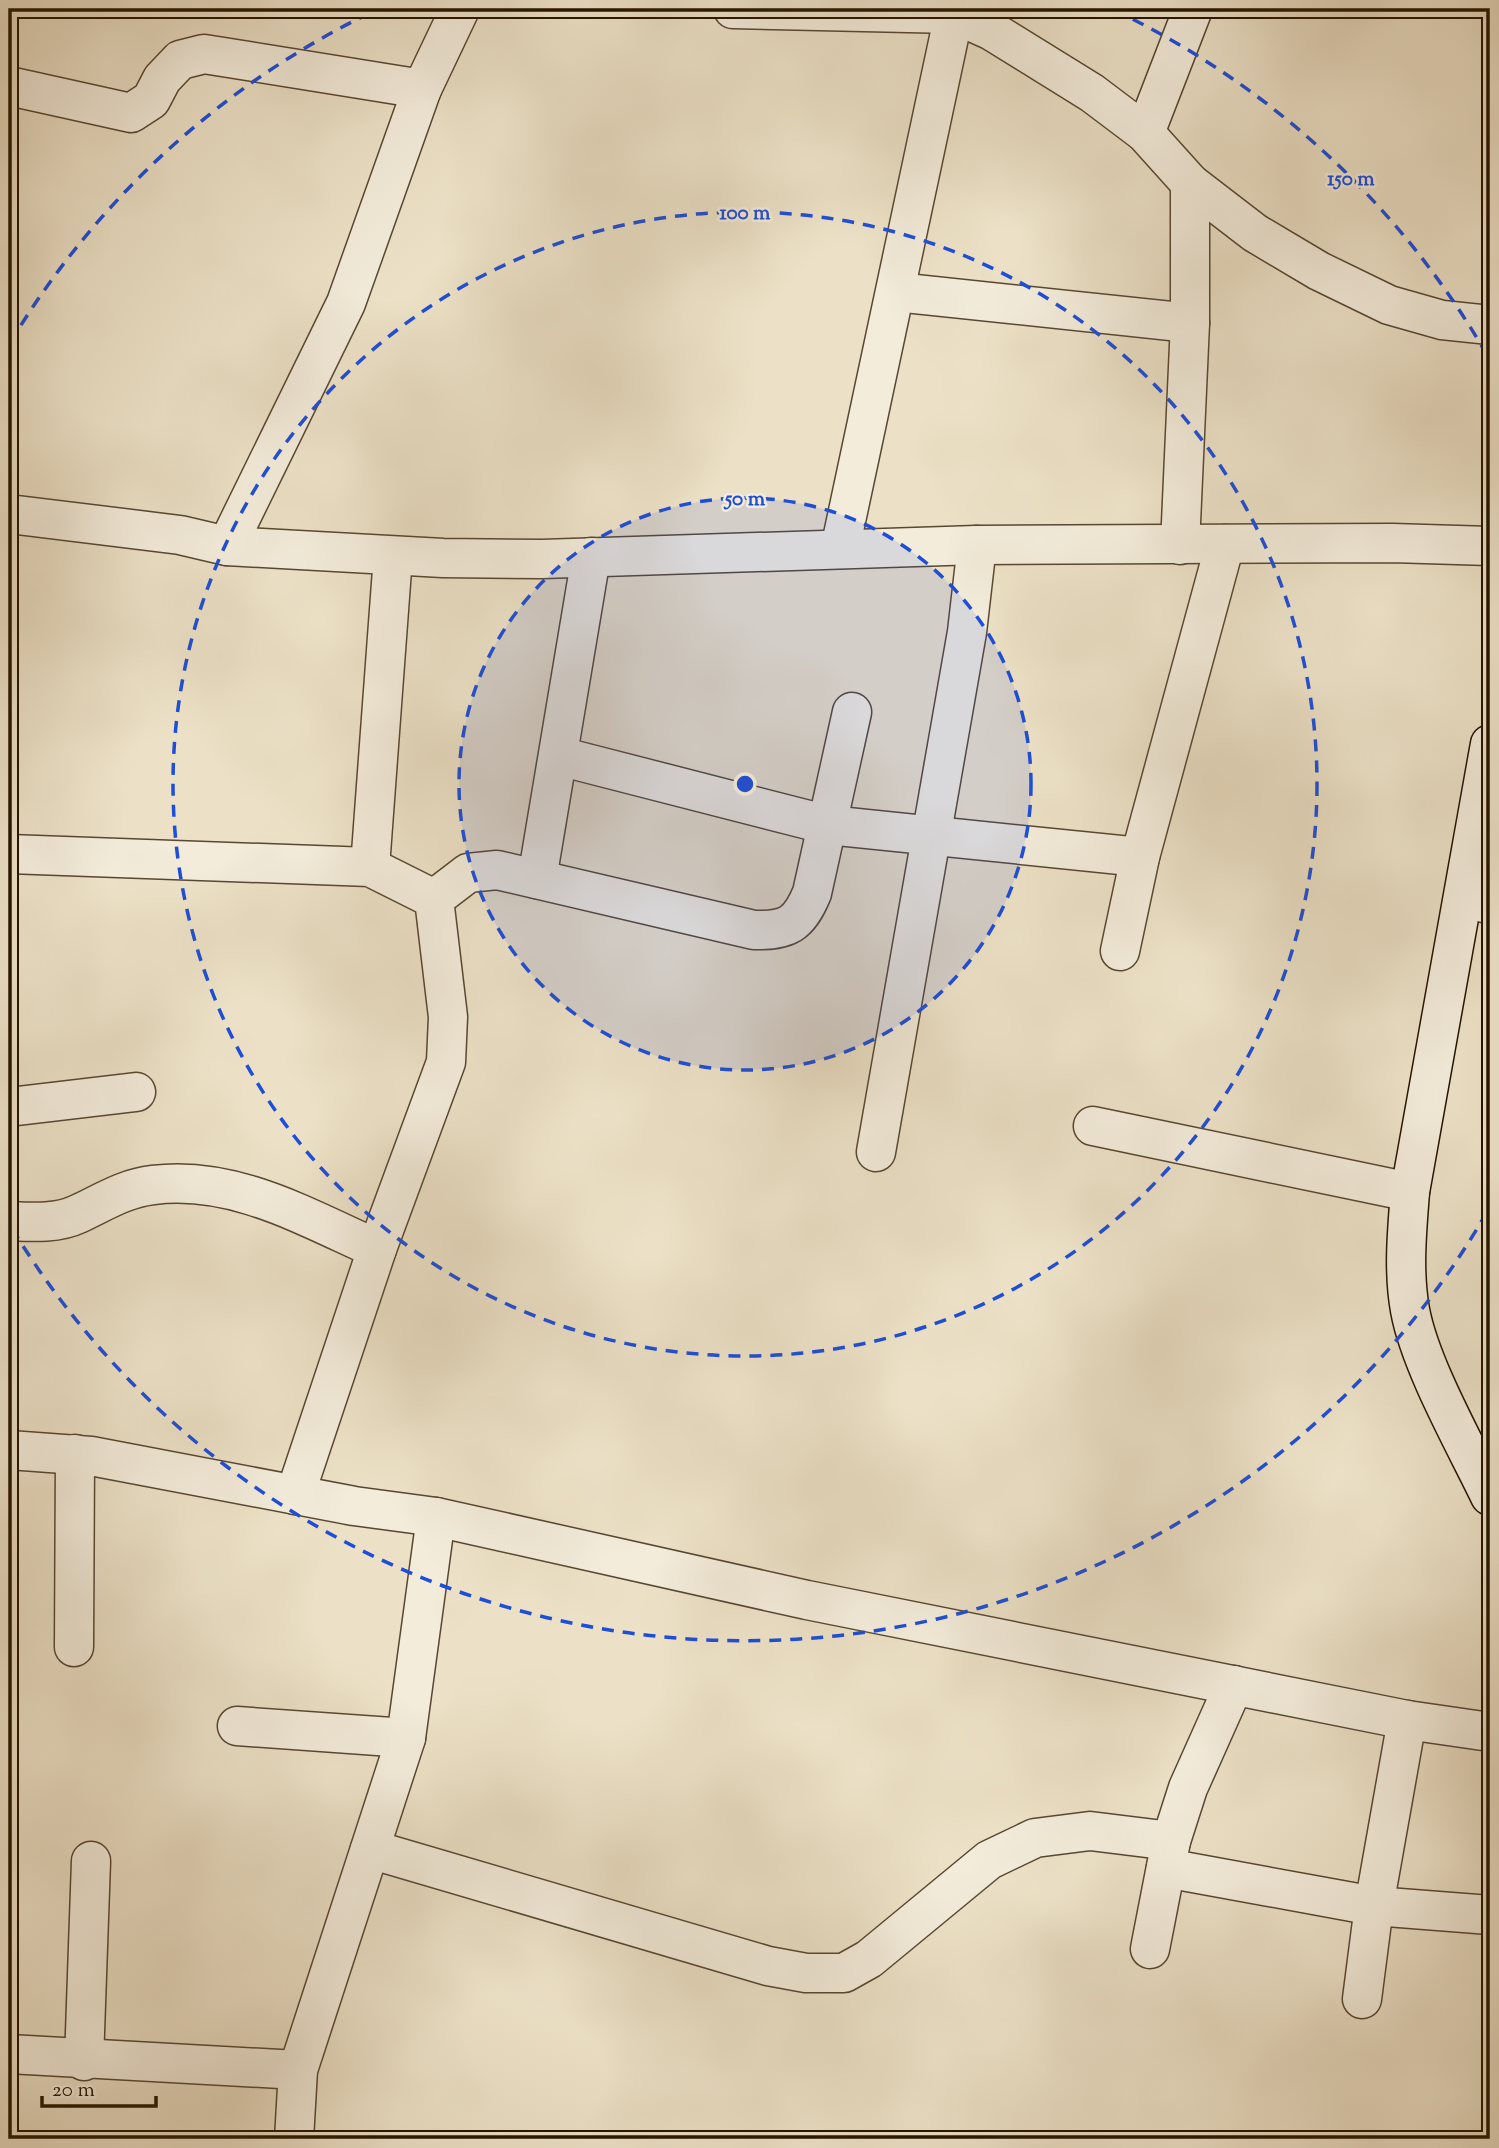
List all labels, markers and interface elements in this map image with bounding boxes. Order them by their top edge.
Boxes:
text: 150 m [1327,165,1375,195]
text: 100 m [720,199,771,229]
text: 50 m [723,485,766,515]
centre of rings [733,772,757,796]
scale bar [42,2064,156,2108]
text: 20 m [52,2076,95,2106]

